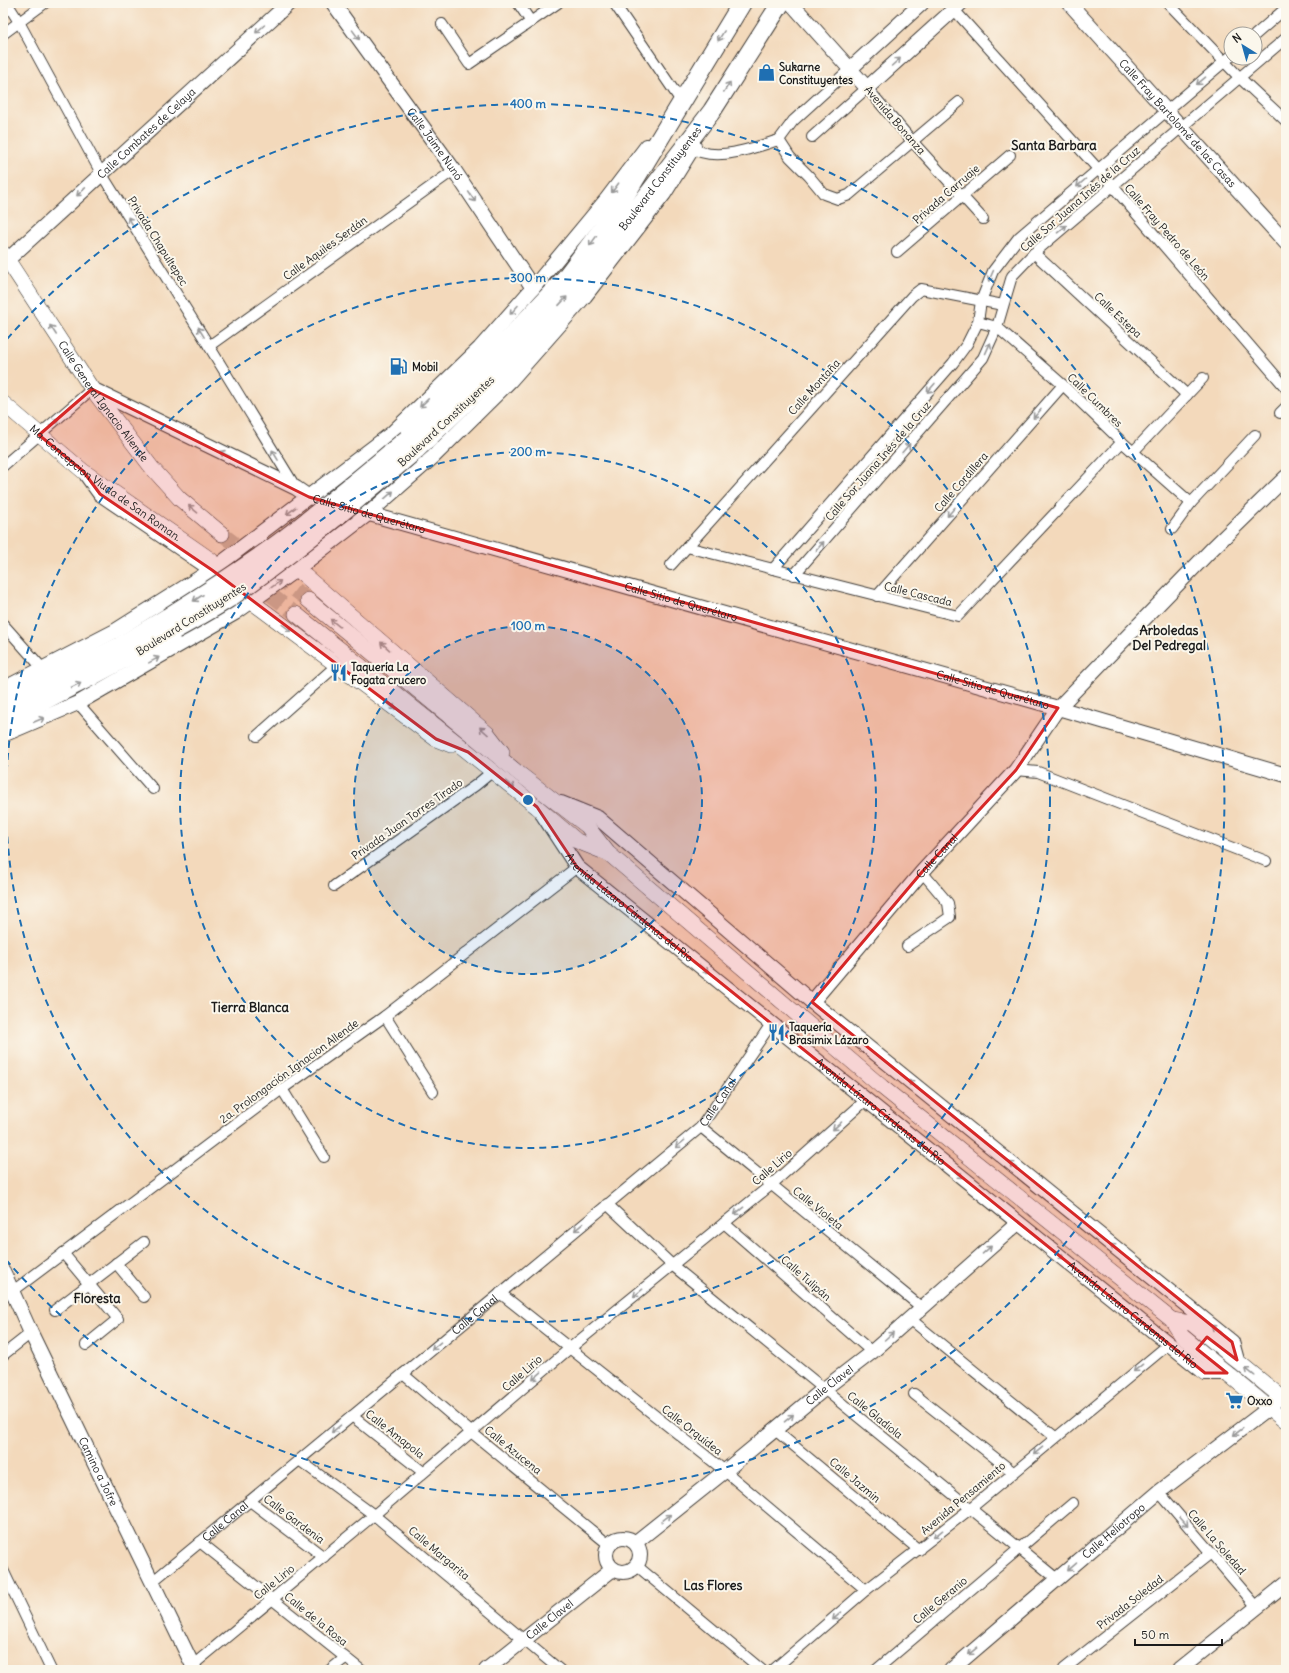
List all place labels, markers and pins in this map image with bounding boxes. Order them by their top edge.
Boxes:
place label: Sukarne Constituyentes [779,60,853,88]
shop icon: Sukarne Constituyentes [756,63,776,83]
fuel station icon: Mobil [389,357,409,377]
place label: Mobil [412,360,438,374]
place label: Taquería La Fogata crucero [351,660,426,688]
restaurant icon: Taquería La Fogata crucero [328,663,348,683]
centre of rings [521,793,535,807]
place label: Taquería Brasimix Lázaro [789,1020,869,1047]
restaurant icon: Taquería Brasimix Lázaro [766,1023,786,1043]
supermarket icon: Oxxo [1224,1391,1244,1411]
place label: Oxxo [1247,1394,1272,1408]

